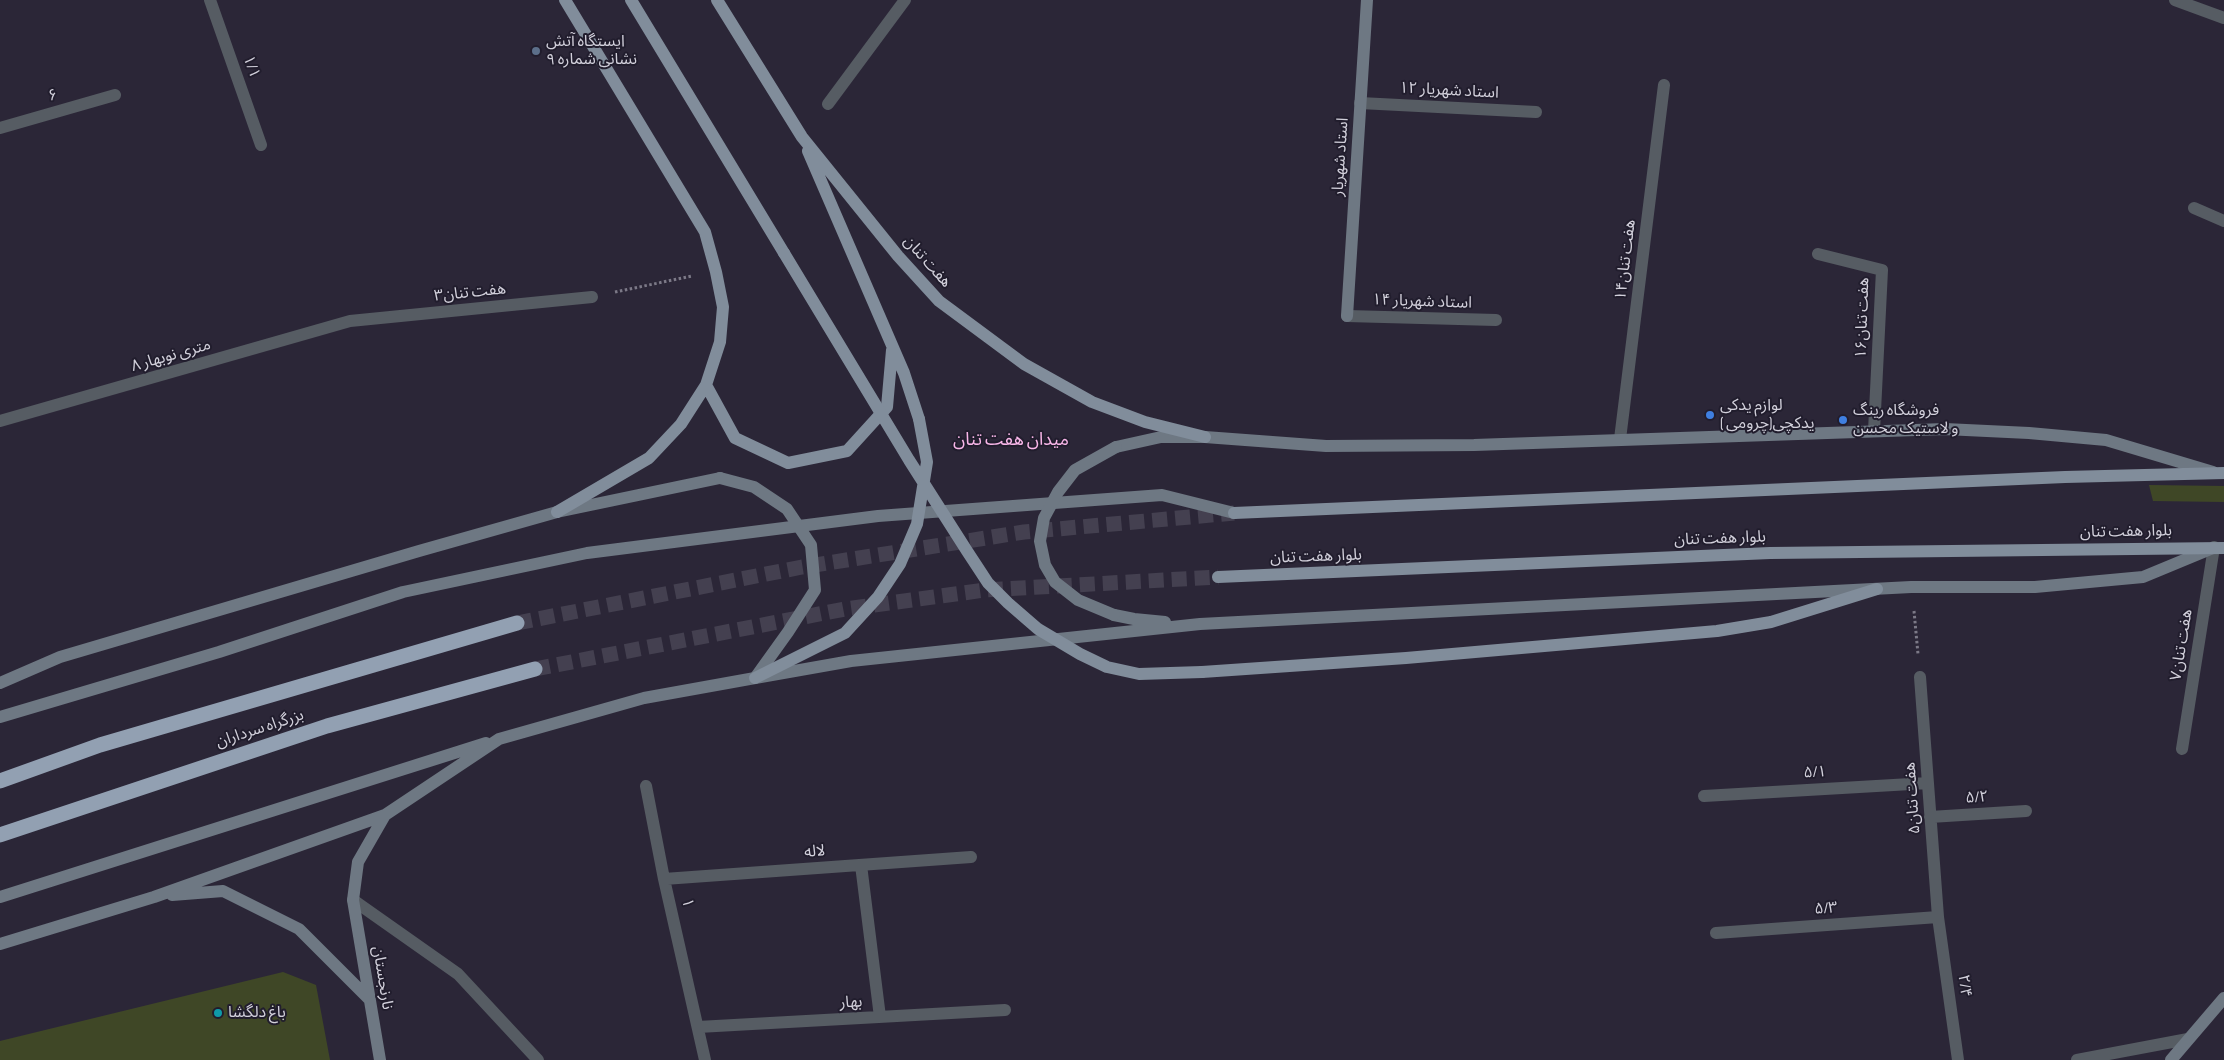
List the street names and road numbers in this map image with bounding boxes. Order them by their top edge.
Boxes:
street label: ۱/۱ [238,53,264,81]
street label: استاد شهریار ۱۲ [1399,79,1499,103]
street label: ۶ [46,86,60,106]
street label: استاد شهریار [1329,117,1353,197]
street label: هفت تنان۱۴ [1612,218,1640,302]
street label: هفت تنان [899,232,955,292]
street label: هفت تنان۱۶ [1852,277,1874,359]
street label: هفت تنان۳ [433,280,507,306]
street label: استاد شهریار ۱۴ [1372,291,1472,313]
street label: ۸ متری نوبهار [129,335,213,377]
street label: بلوار هفت تنان [2080,522,2172,542]
street label: بلوار هفت تنان [1674,528,1766,550]
street label: بلوار هفت تنان [1270,546,1362,568]
street label: هفت تنان۷ [2167,608,2197,682]
street label: بزرگراه سرداران [214,706,306,752]
street label: هفت تنان۵ [1901,761,1925,835]
street label: ۵/۱ [1803,763,1827,783]
street label: ۵/۲ [1965,788,1989,808]
street label: لاله ‍ [803,842,829,862]
street label: ۱ [677,896,697,910]
street label: ۵/۳ [1814,899,1838,919]
street label: نارنجستان [368,945,396,1011]
street label: ۲/۴ [1953,973,1975,999]
street label: بهار [839,993,863,1013]

